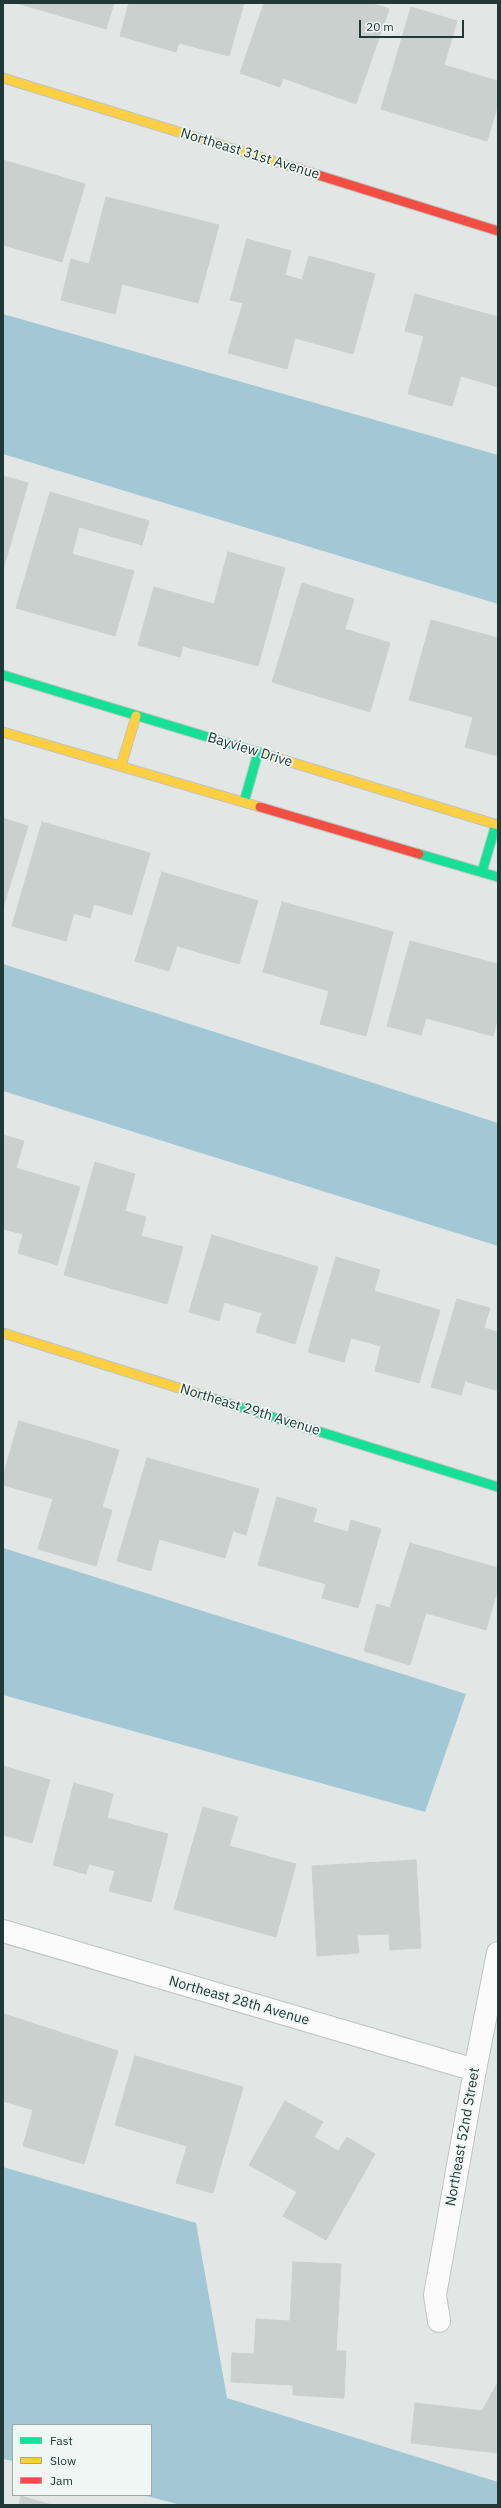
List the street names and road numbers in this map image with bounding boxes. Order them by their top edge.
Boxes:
street label: Northeast 31st Avenue [179,125,321,183]
street label: Bayview Drive [205,729,295,771]
street label: Northeast 29th Avenue [178,1381,322,1439]
street label: Northeast 28th Avenue [167,1973,311,2029]
street label: Northeast 52nd Street [443,2066,483,2208]

